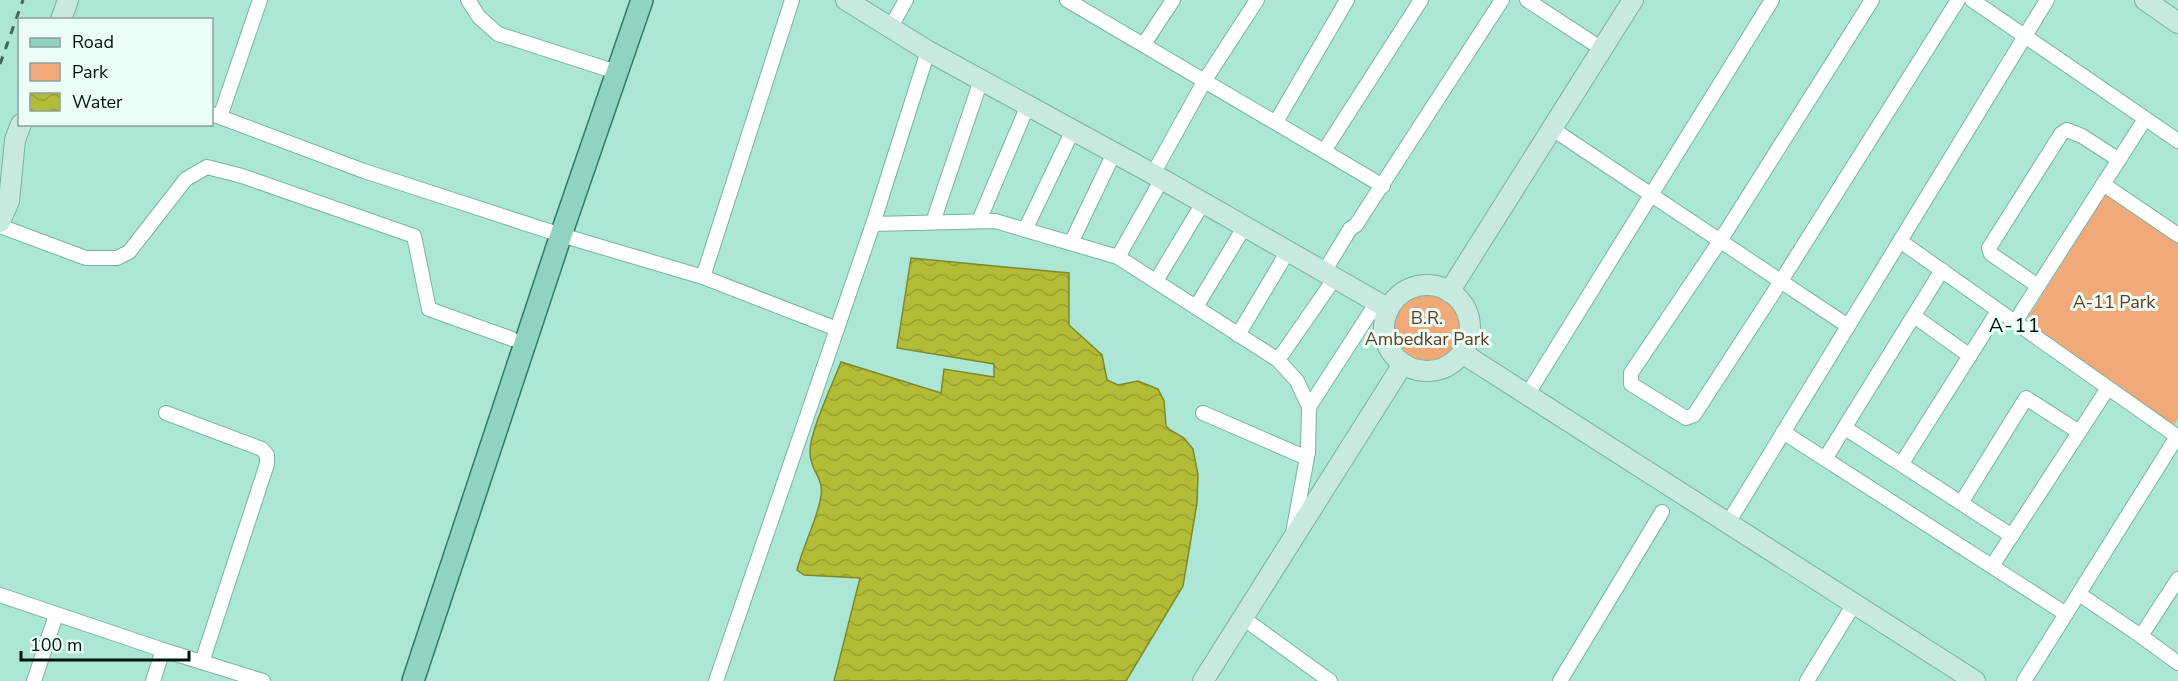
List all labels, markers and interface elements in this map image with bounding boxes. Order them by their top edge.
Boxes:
legend [18,18,213,126]
text: Road [72,30,114,54]
text: Park [72,60,109,84]
text: Water [72,90,123,114]
park label: A-11 Park [2073,290,2156,314]
park label: B.R. Ambedkar Park [1365,306,1490,351]
district label: A-11 [1989,312,2041,339]
scale bar [21,624,189,662]
text: 100 m [30,633,82,657]

